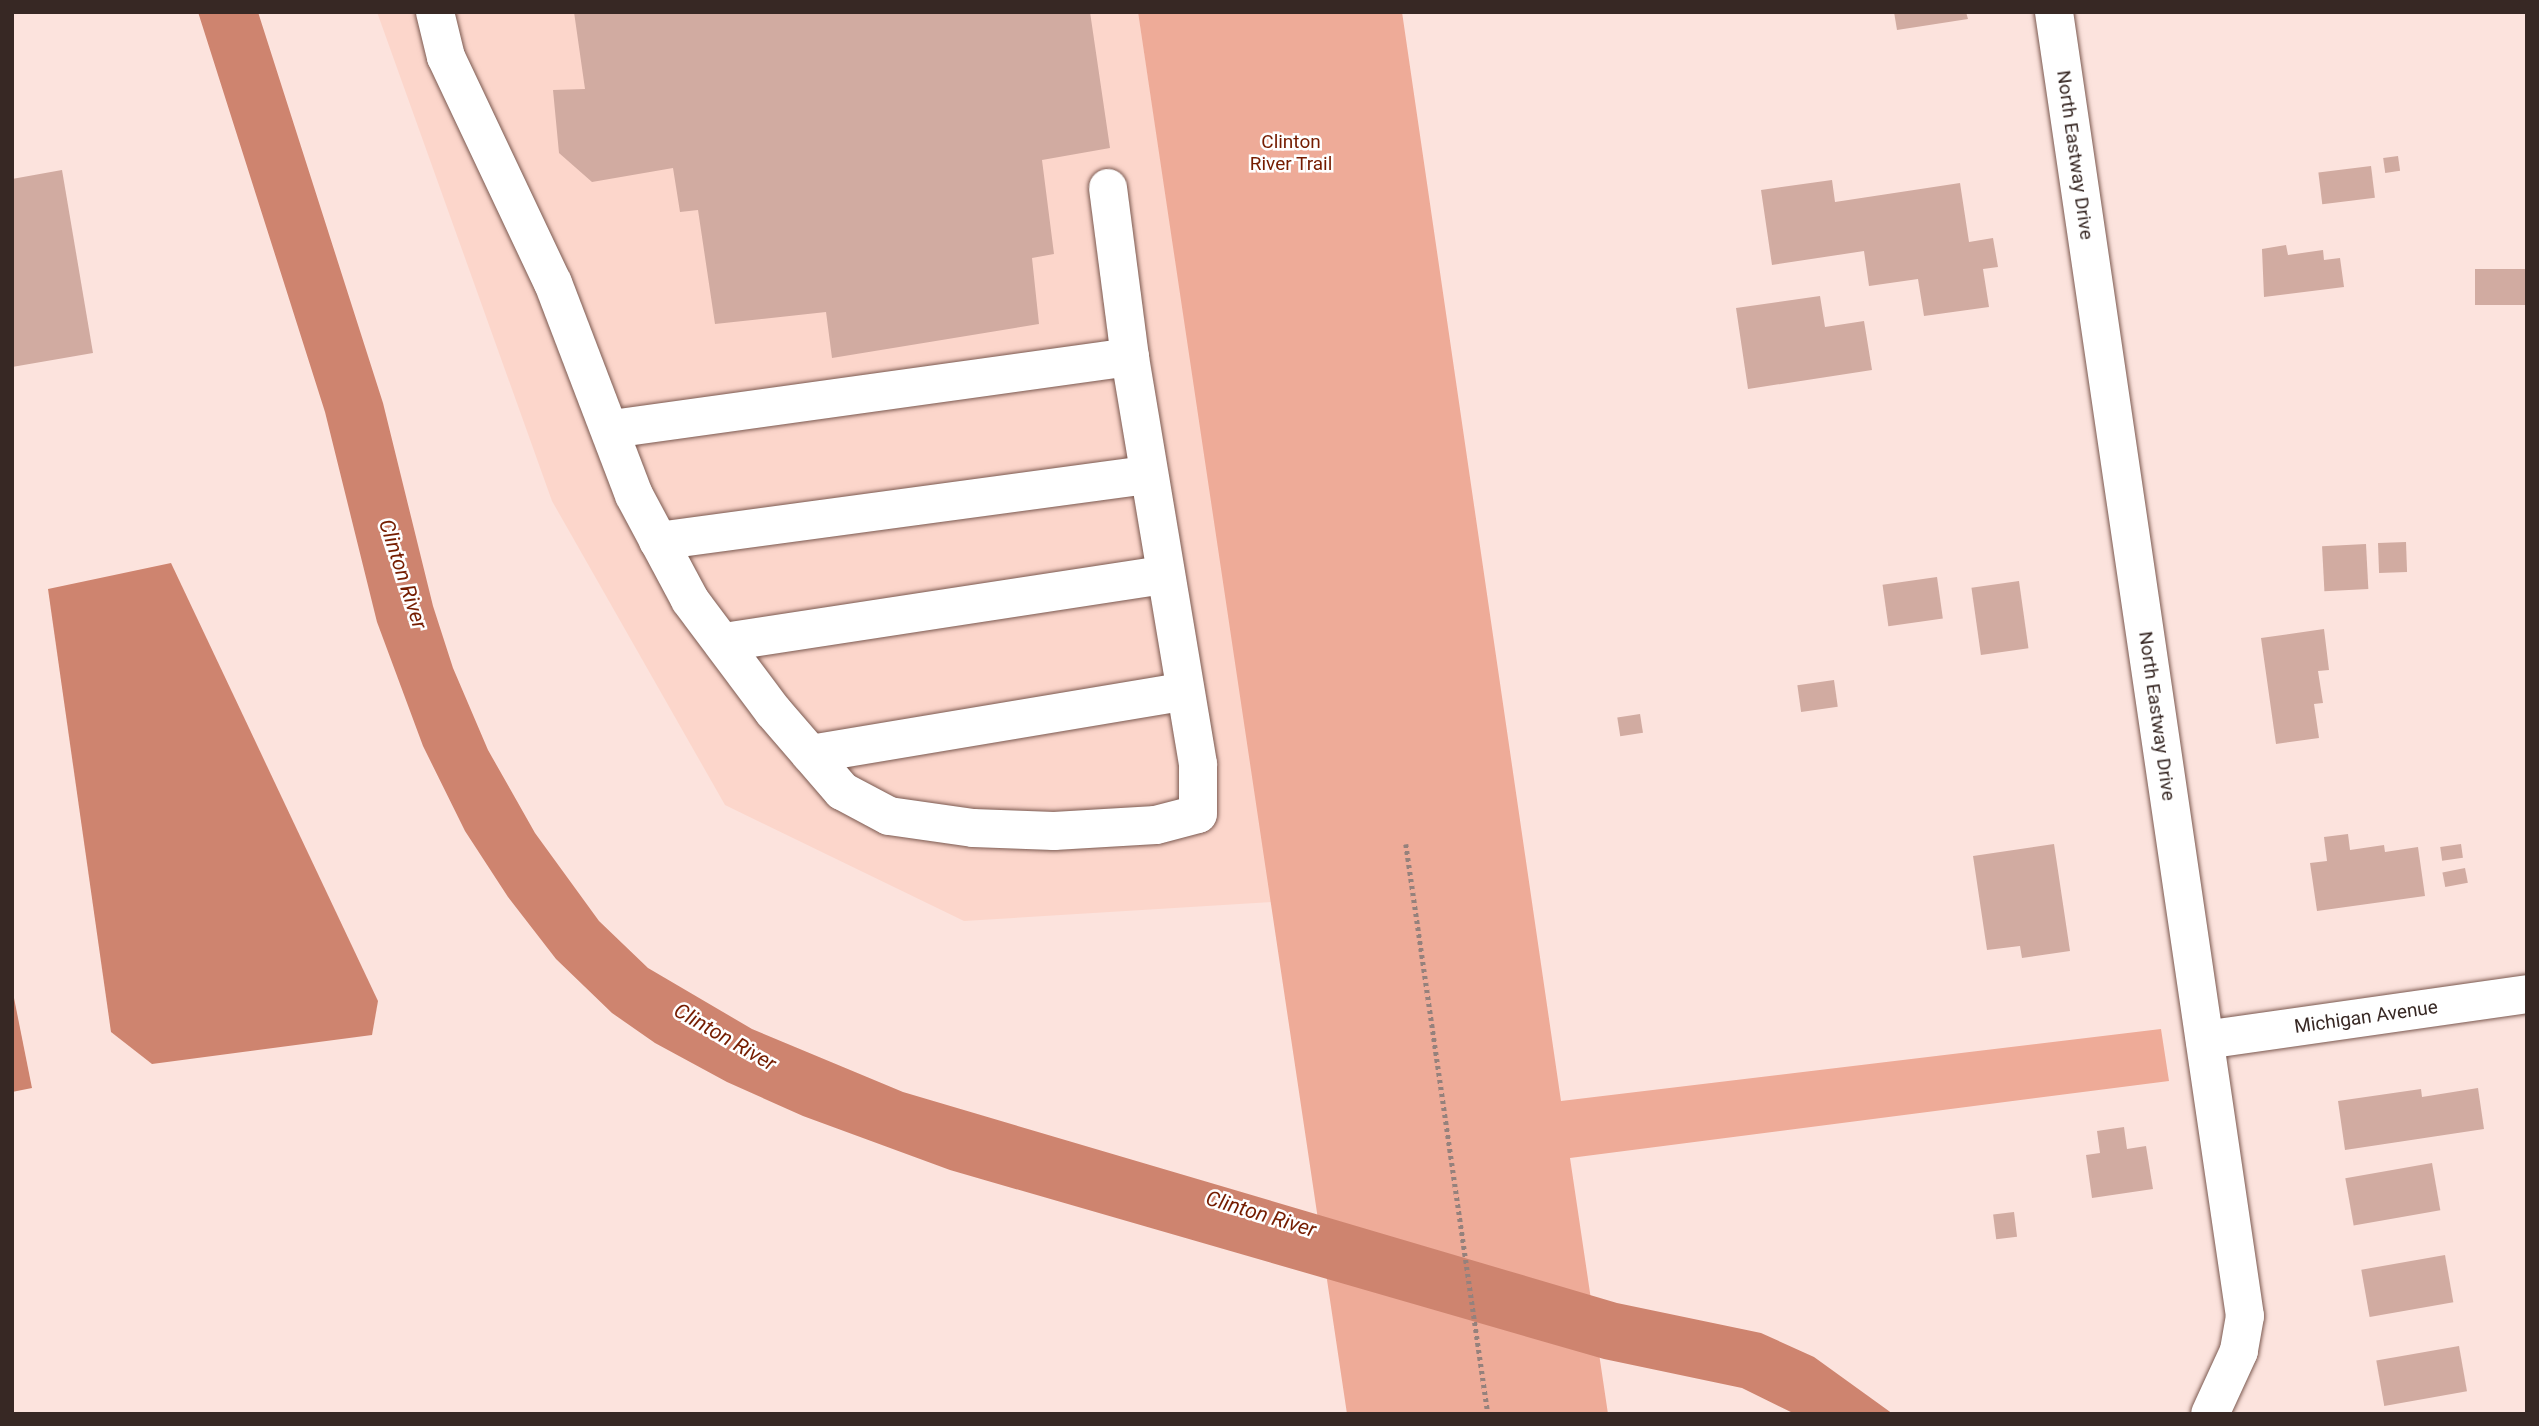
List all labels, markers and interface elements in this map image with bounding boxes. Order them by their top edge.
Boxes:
street label: North Eastway Drive [2052,69,2098,241]
park label: Clinton River Trail [1250,131,1332,175]
water label: Clinton River [373,516,433,632]
street label: North Eastway Drive [2134,630,2180,802]
street label: Michigan Avenue [2293,996,2439,1038]
water label: Clinton River [669,998,781,1076]
water label: Clinton River [1203,1185,1319,1243]

